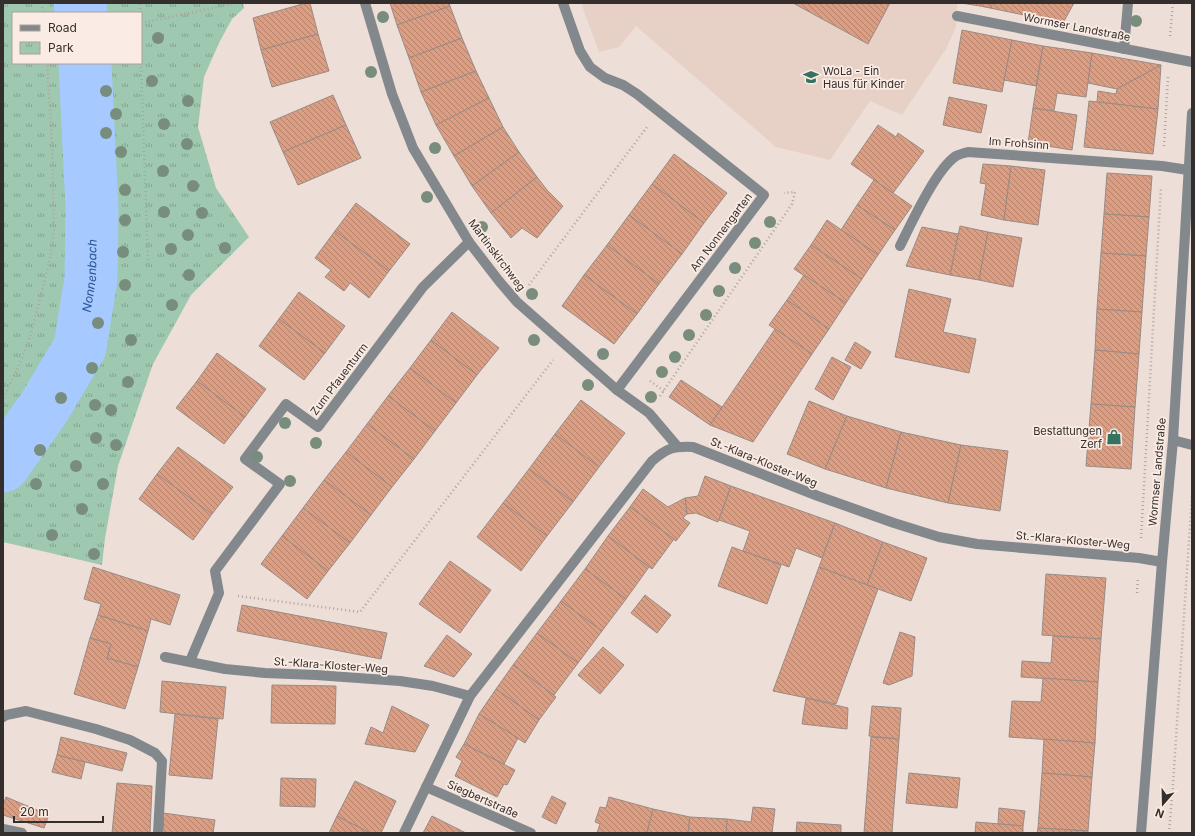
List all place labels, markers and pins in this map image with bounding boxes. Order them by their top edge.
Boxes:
place label: WoLa - Ein Haus für Kinder [823,64,905,91]
school or university icon: WoLa - Ein Haus für Kinder [802,68,820,86]
place label: Bestattungen Zerf [1033,424,1102,451]
shop icon: Bestattungen Zerf [1105,428,1123,446]

